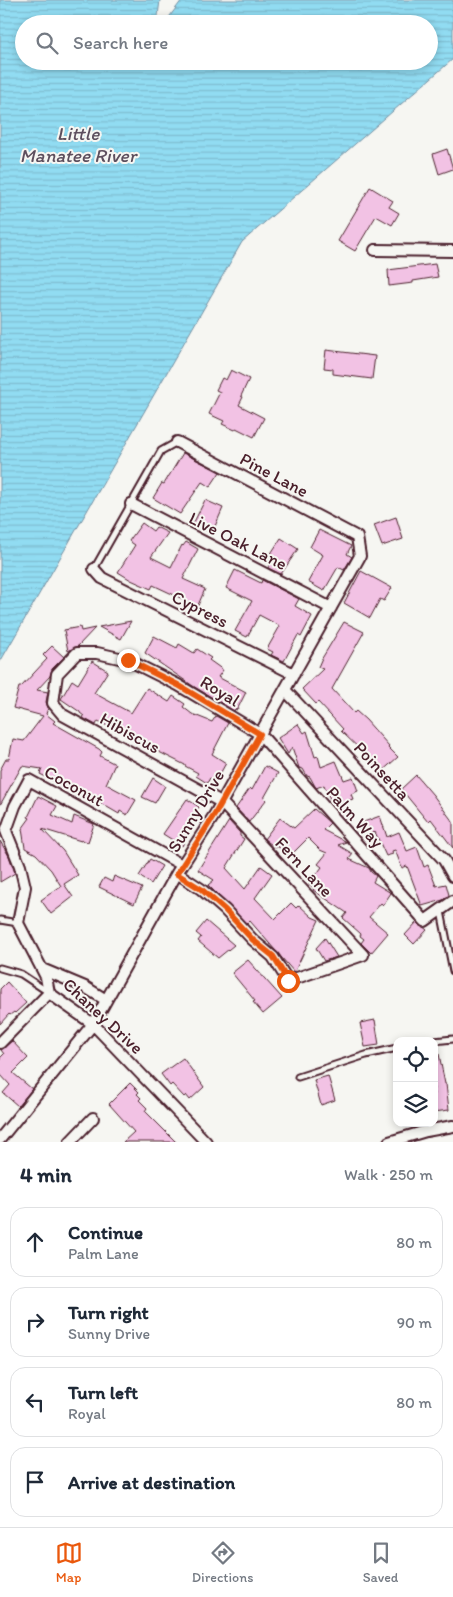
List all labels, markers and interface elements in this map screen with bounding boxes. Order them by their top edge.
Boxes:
search box [15,15,438,70]
icon: search [33,29,61,57]
text: Search here [73,31,168,54]
water label: Little Manatee River [20,122,139,167]
street label: Pine Lane [236,448,312,502]
street label: Live Oak Lane [185,507,291,575]
street label: Cypress [168,585,232,633]
route end [117,649,140,672]
street label: Royal [196,671,244,711]
street label: Hibiscus [96,707,164,759]
street label: Poinsetta [349,737,415,806]
street label: Coconut [40,761,108,811]
street label: Sunny Drive [163,766,229,856]
street label: Palm Way [322,782,389,853]
street label: Fern Lane [270,832,338,902]
route start [277,970,300,993]
street label: Chaney Drive [58,973,148,1059]
map controls [393,1037,438,1127]
button: locate [393,1037,438,1082]
button: layers [393,1082,438,1127]
text: 4 min [20,1162,72,1187]
text: Walk · 250 m [344,1165,433,1184]
text: Continue [68,1221,143,1244]
icon: ahead [21,1228,49,1256]
text: 80 m [396,1233,432,1252]
text: Palm Lane [68,1244,139,1263]
text: Turn right [68,1301,149,1324]
icon: right [21,1308,49,1336]
text: 90 m [397,1313,432,1332]
text: Sunny Drive [68,1324,150,1343]
text: Turn left [68,1381,138,1404]
icon: left [21,1388,49,1416]
text: 80 m [396,1393,432,1412]
text: Royal [68,1404,106,1423]
icon: arrive [21,1468,49,1496]
text: Arrive at destination [68,1471,235,1494]
tab: Map [55,1539,83,1586]
tab: Directions [192,1539,253,1586]
tab: Saved [363,1539,398,1586]

